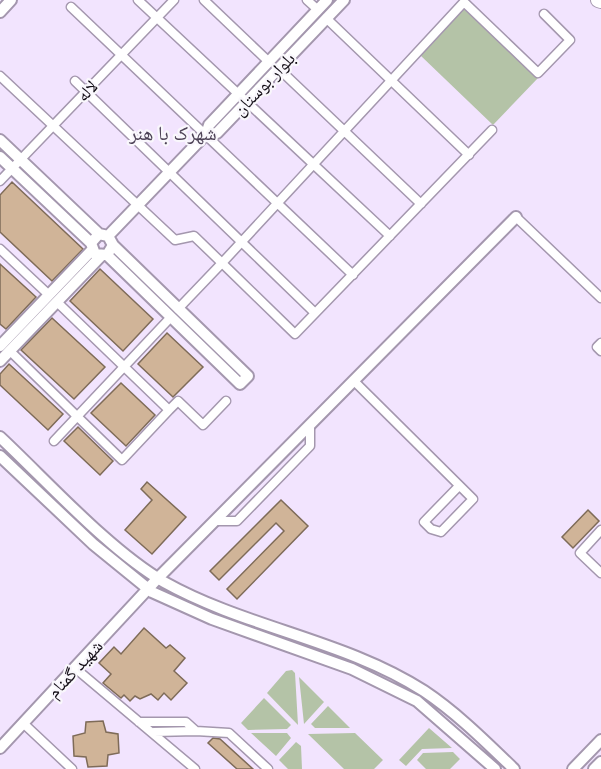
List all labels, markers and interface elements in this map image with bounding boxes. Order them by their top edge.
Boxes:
street label: بلوار بوستان [228,48,300,120]
street label: لاله [72,76,102,106]
district label: شهرک با هنر [128,122,217,145]
street label: شهید گمنام [43,635,108,703]

